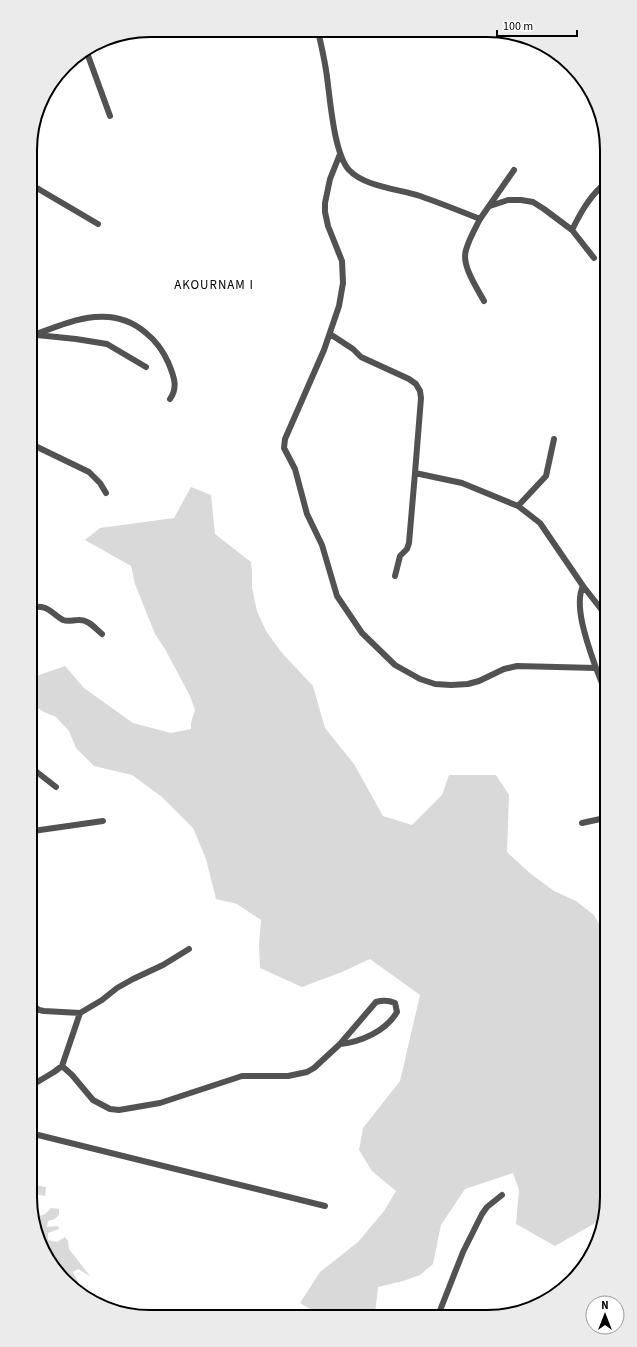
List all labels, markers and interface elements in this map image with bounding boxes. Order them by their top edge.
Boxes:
scale bar [497,12,577,38]
text: 100 m [503,18,533,35]
district label: AKOURNAM I [174,276,254,294]
north arrow [585,1295,625,1335]
text: N [601,1298,609,1313]

